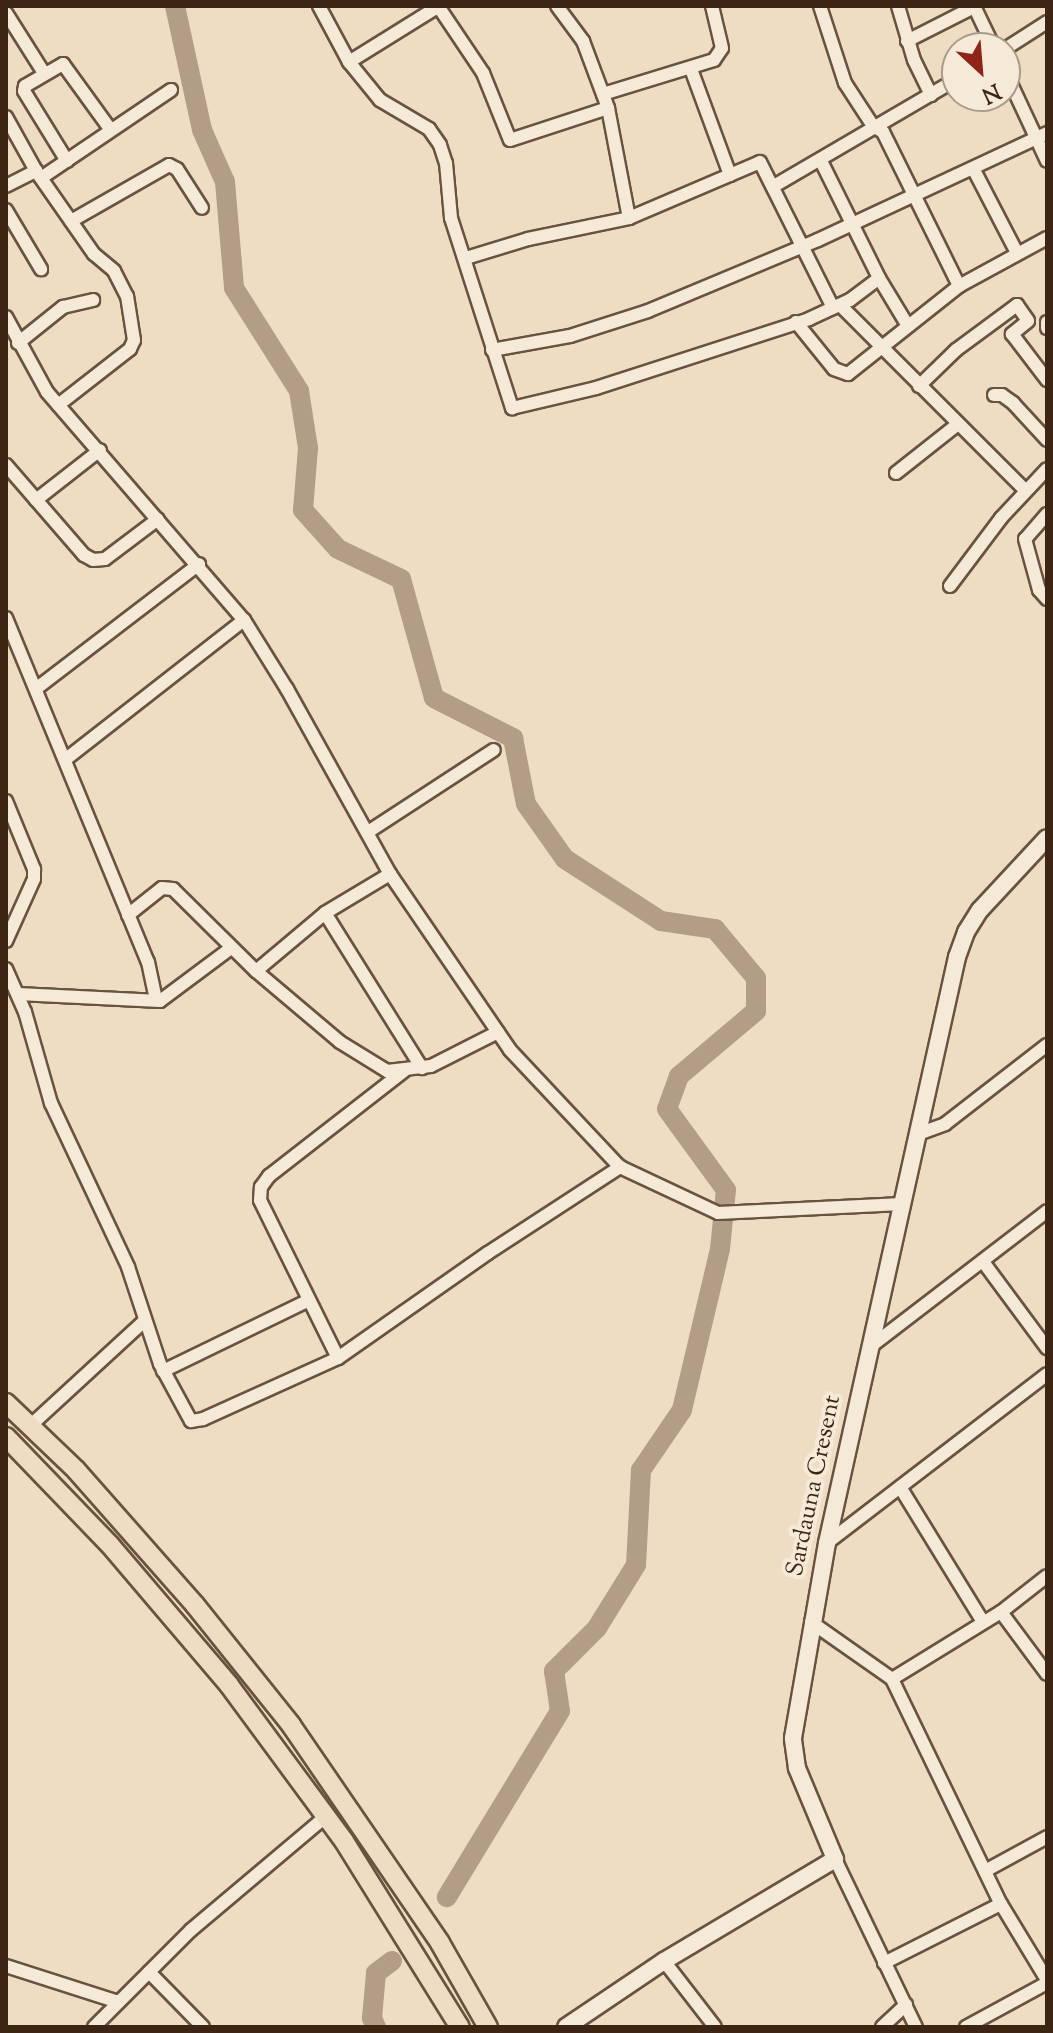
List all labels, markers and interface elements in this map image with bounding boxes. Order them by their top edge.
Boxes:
north arrow [941,32,1021,112]
text: N [976,74,1006,110]
street label: Sardauna Cresent [782,1393,848,1579]

